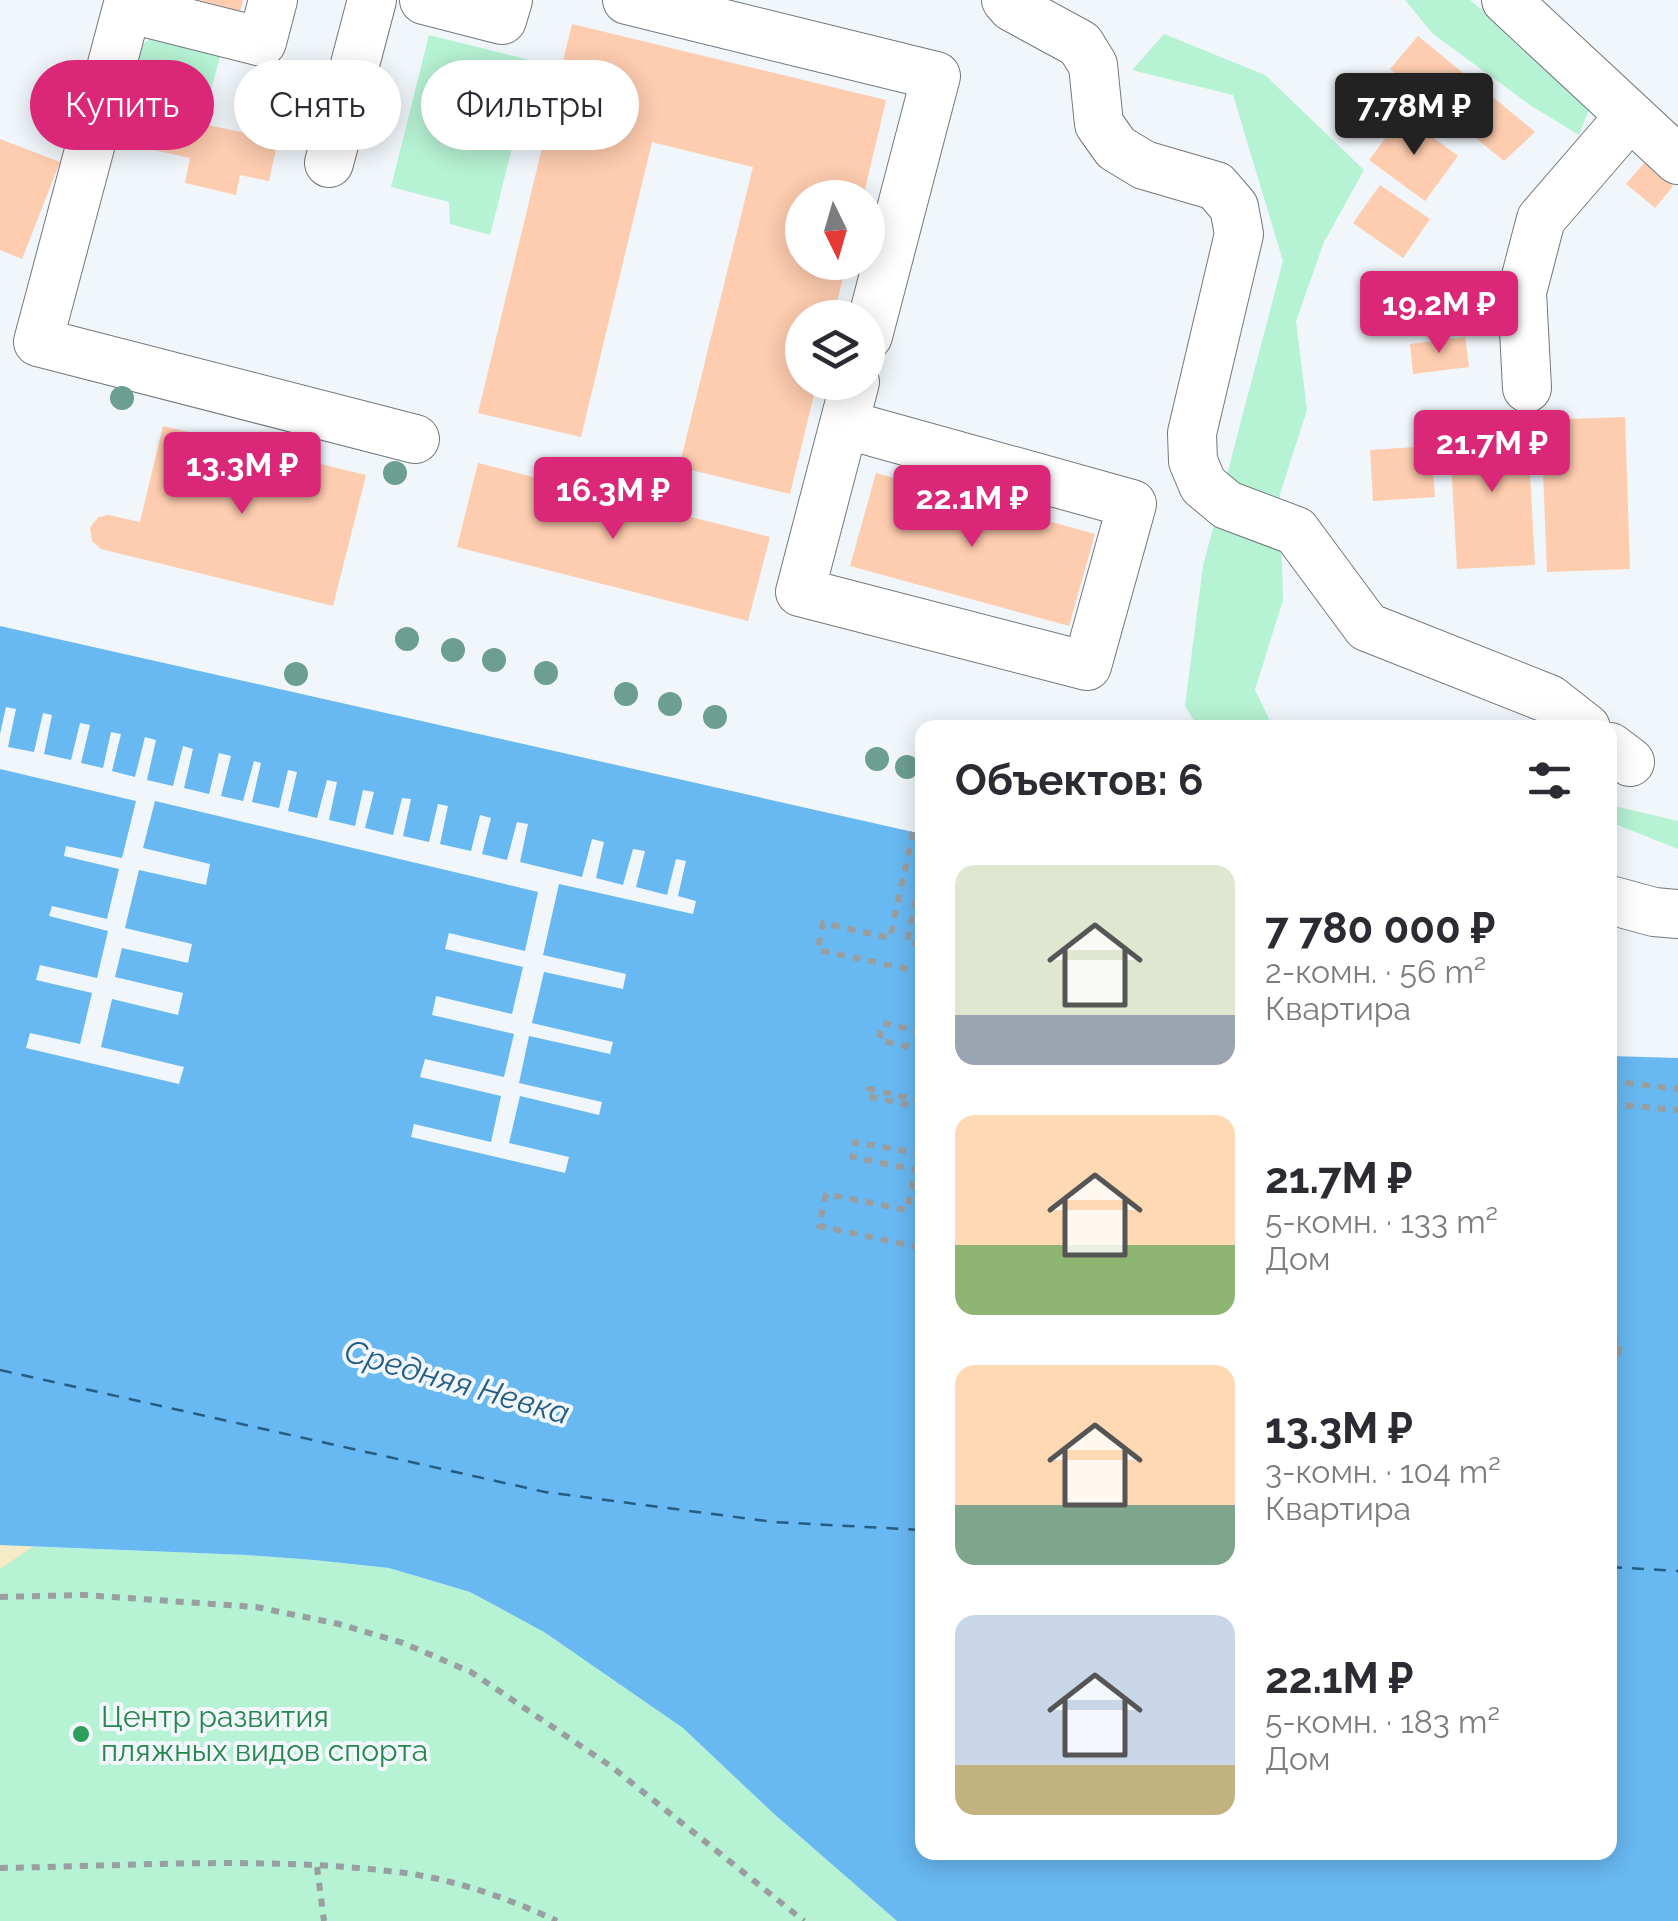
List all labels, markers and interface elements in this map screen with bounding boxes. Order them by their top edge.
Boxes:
chip: Купить [30,60,214,150]
chip: Снять [234,60,401,150]
chip: Фильтры [421,60,639,150]
pin: 7.78M ₽ [1322,73,1506,158]
text: 7.78M ₽ [1357,87,1471,124]
north arrow [785,180,885,280]
map controls [785,180,885,400]
pin: 19.2M ₽ [1347,271,1531,356]
text: 19.2M ₽ [1382,285,1496,322]
button: layers [785,300,885,400]
pin: 21.7M ₽ [1400,410,1584,495]
text: 21.7M ₽ [1436,424,1548,461]
pin: 13.3M ₽ [150,432,334,517]
text: 13.3M ₽ [186,446,298,483]
pin: 16.3M ₽ [521,457,705,542]
pin: 22.1M ₽ [880,465,1064,550]
text: 16.3M ₽ [556,471,670,508]
text: 22.1M ₽ [915,479,1029,516]
icon: filters [1522,753,1577,808]
text: Объектов: 6 [955,756,1203,805]
text: 7 780 000 ₽ [1265,904,1495,953]
icon: home [1035,905,1155,1025]
text: 2-комн. · 56 m² [1265,953,1486,990]
text: Квартира [1265,990,1411,1027]
text: 21.7M ₽ [1265,1154,1412,1203]
icon: home [1035,1155,1155,1275]
text: 5-комн. · 133 m² [1265,1203,1498,1240]
text: Дом [1265,1240,1330,1277]
water label: Средняя Невка [340,1332,574,1431]
text: 13.3M ₽ [1265,1404,1413,1453]
icon: home [1035,1405,1155,1525]
text: 3-комн. · 104 m² [1265,1453,1501,1490]
text: Квартира [1265,1490,1411,1527]
text: 22.1M ₽ [1265,1654,1413,1703]
icon: home [1035,1655,1155,1775]
place label: Центр развития пляжных видов спорта [101,1699,428,1768]
text: 5-комн. · 183 m² [1265,1703,1500,1740]
marker: Центр развития пляжных видов спорта [70,1723,92,1745]
text: Дом [1265,1740,1330,1777]

